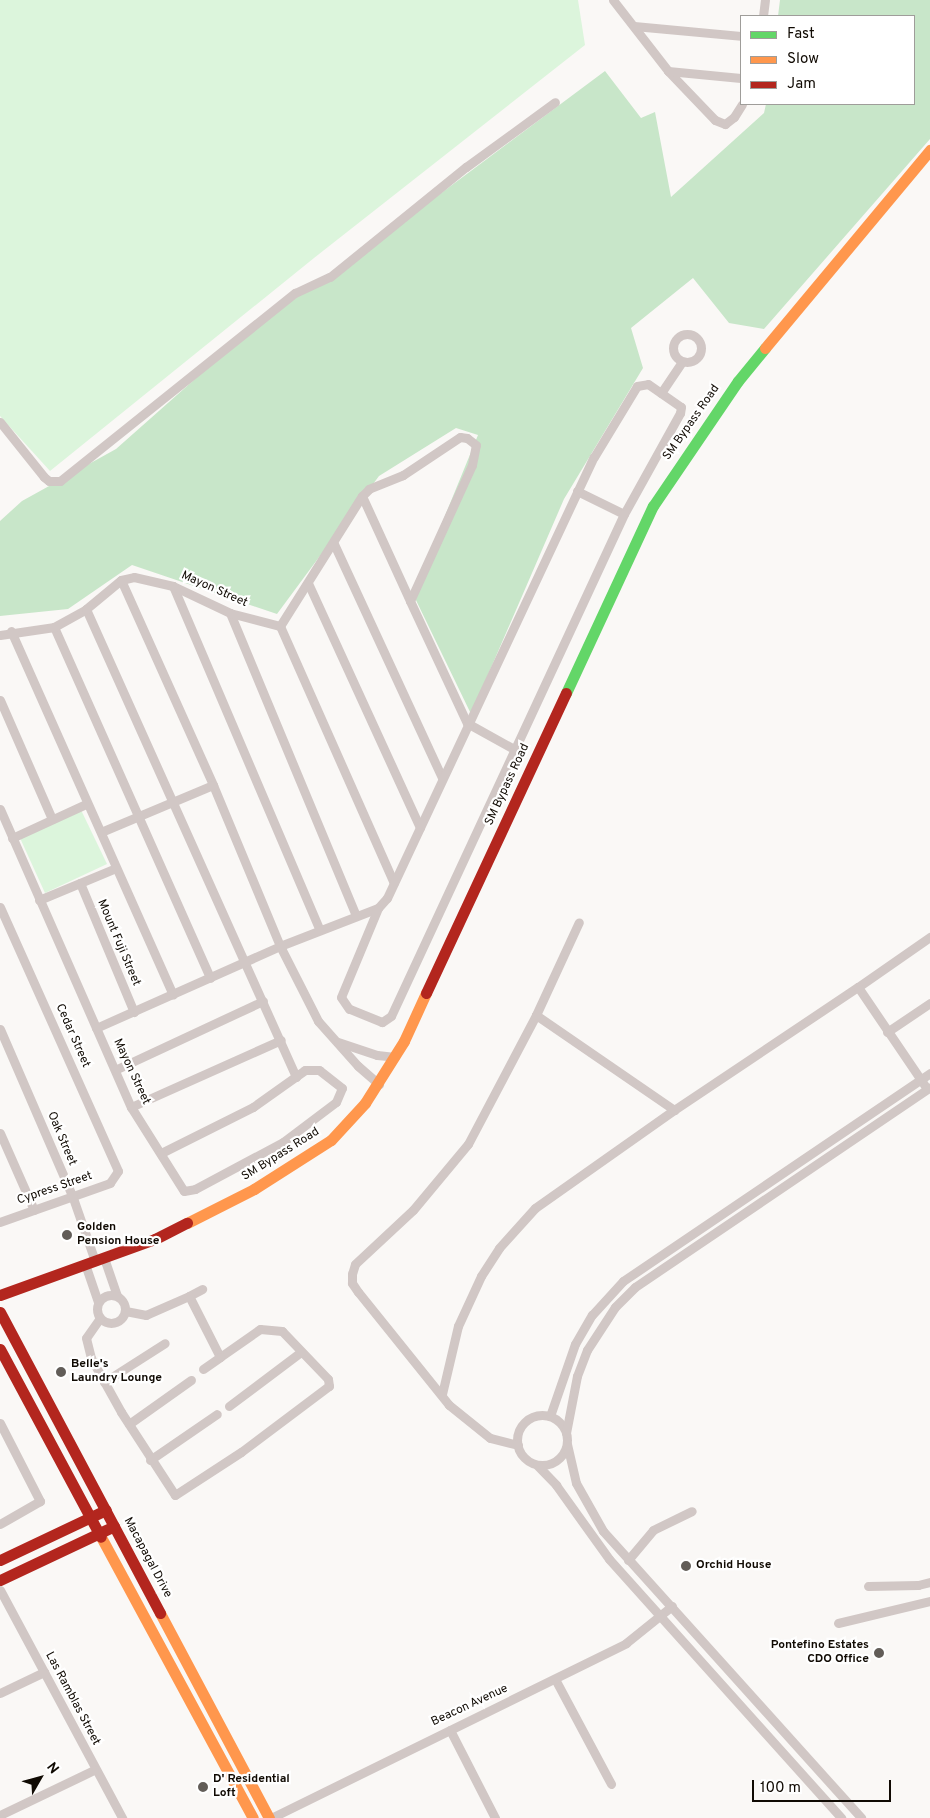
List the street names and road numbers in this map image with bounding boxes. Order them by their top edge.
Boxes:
street label: SM Bypass Road [661,383,723,463]
street label: Mayon Street [179,569,249,611]
street label: SM Bypass Road [483,742,533,828]
street label: Mount Fuji Street [93,898,143,988]
street label: Cedar Street [52,1002,92,1070]
street label: Mayon Street [109,1037,153,1107]
street label: Oak Street [43,1110,79,1168]
street label: SM Bypass Road [240,1125,322,1185]
street label: Cypress Street [15,1169,95,1209]
street label: Macapagal Drive [120,1515,174,1601]
street label: Las Ramblas Street [41,1650,103,1748]
street label: Beacon Avenue [429,1682,511,1730]

